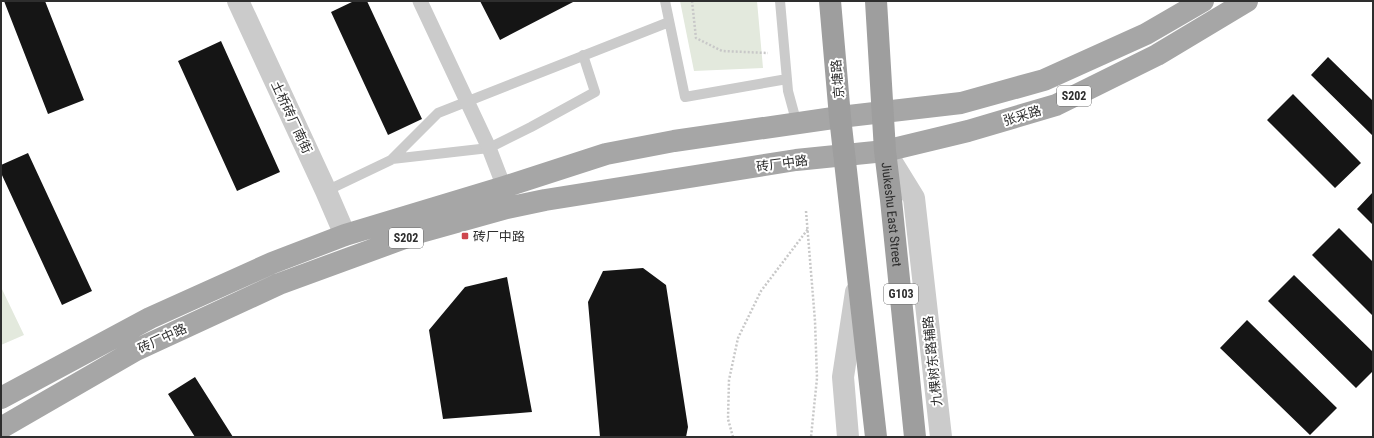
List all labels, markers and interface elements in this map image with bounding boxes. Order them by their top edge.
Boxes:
street label: 京塘路 [828,59,847,99]
street label: 土桥砖厂南街 [268,79,315,156]
road number: S202 [1057,86,1091,106]
street label: 张采路 [1001,103,1043,128]
street label: 砖厂中路 [755,152,809,175]
street label: Jiukeshu East Street [878,161,905,267]
road number: S202 [389,228,423,248]
place label: 砖厂中路 [473,229,525,244]
marker: 砖厂中路 [460,231,470,241]
road number: G103 [884,284,918,304]
street label: 九棵树东路辅路 [920,315,945,407]
street label: 砖厂中路 [135,321,189,356]

